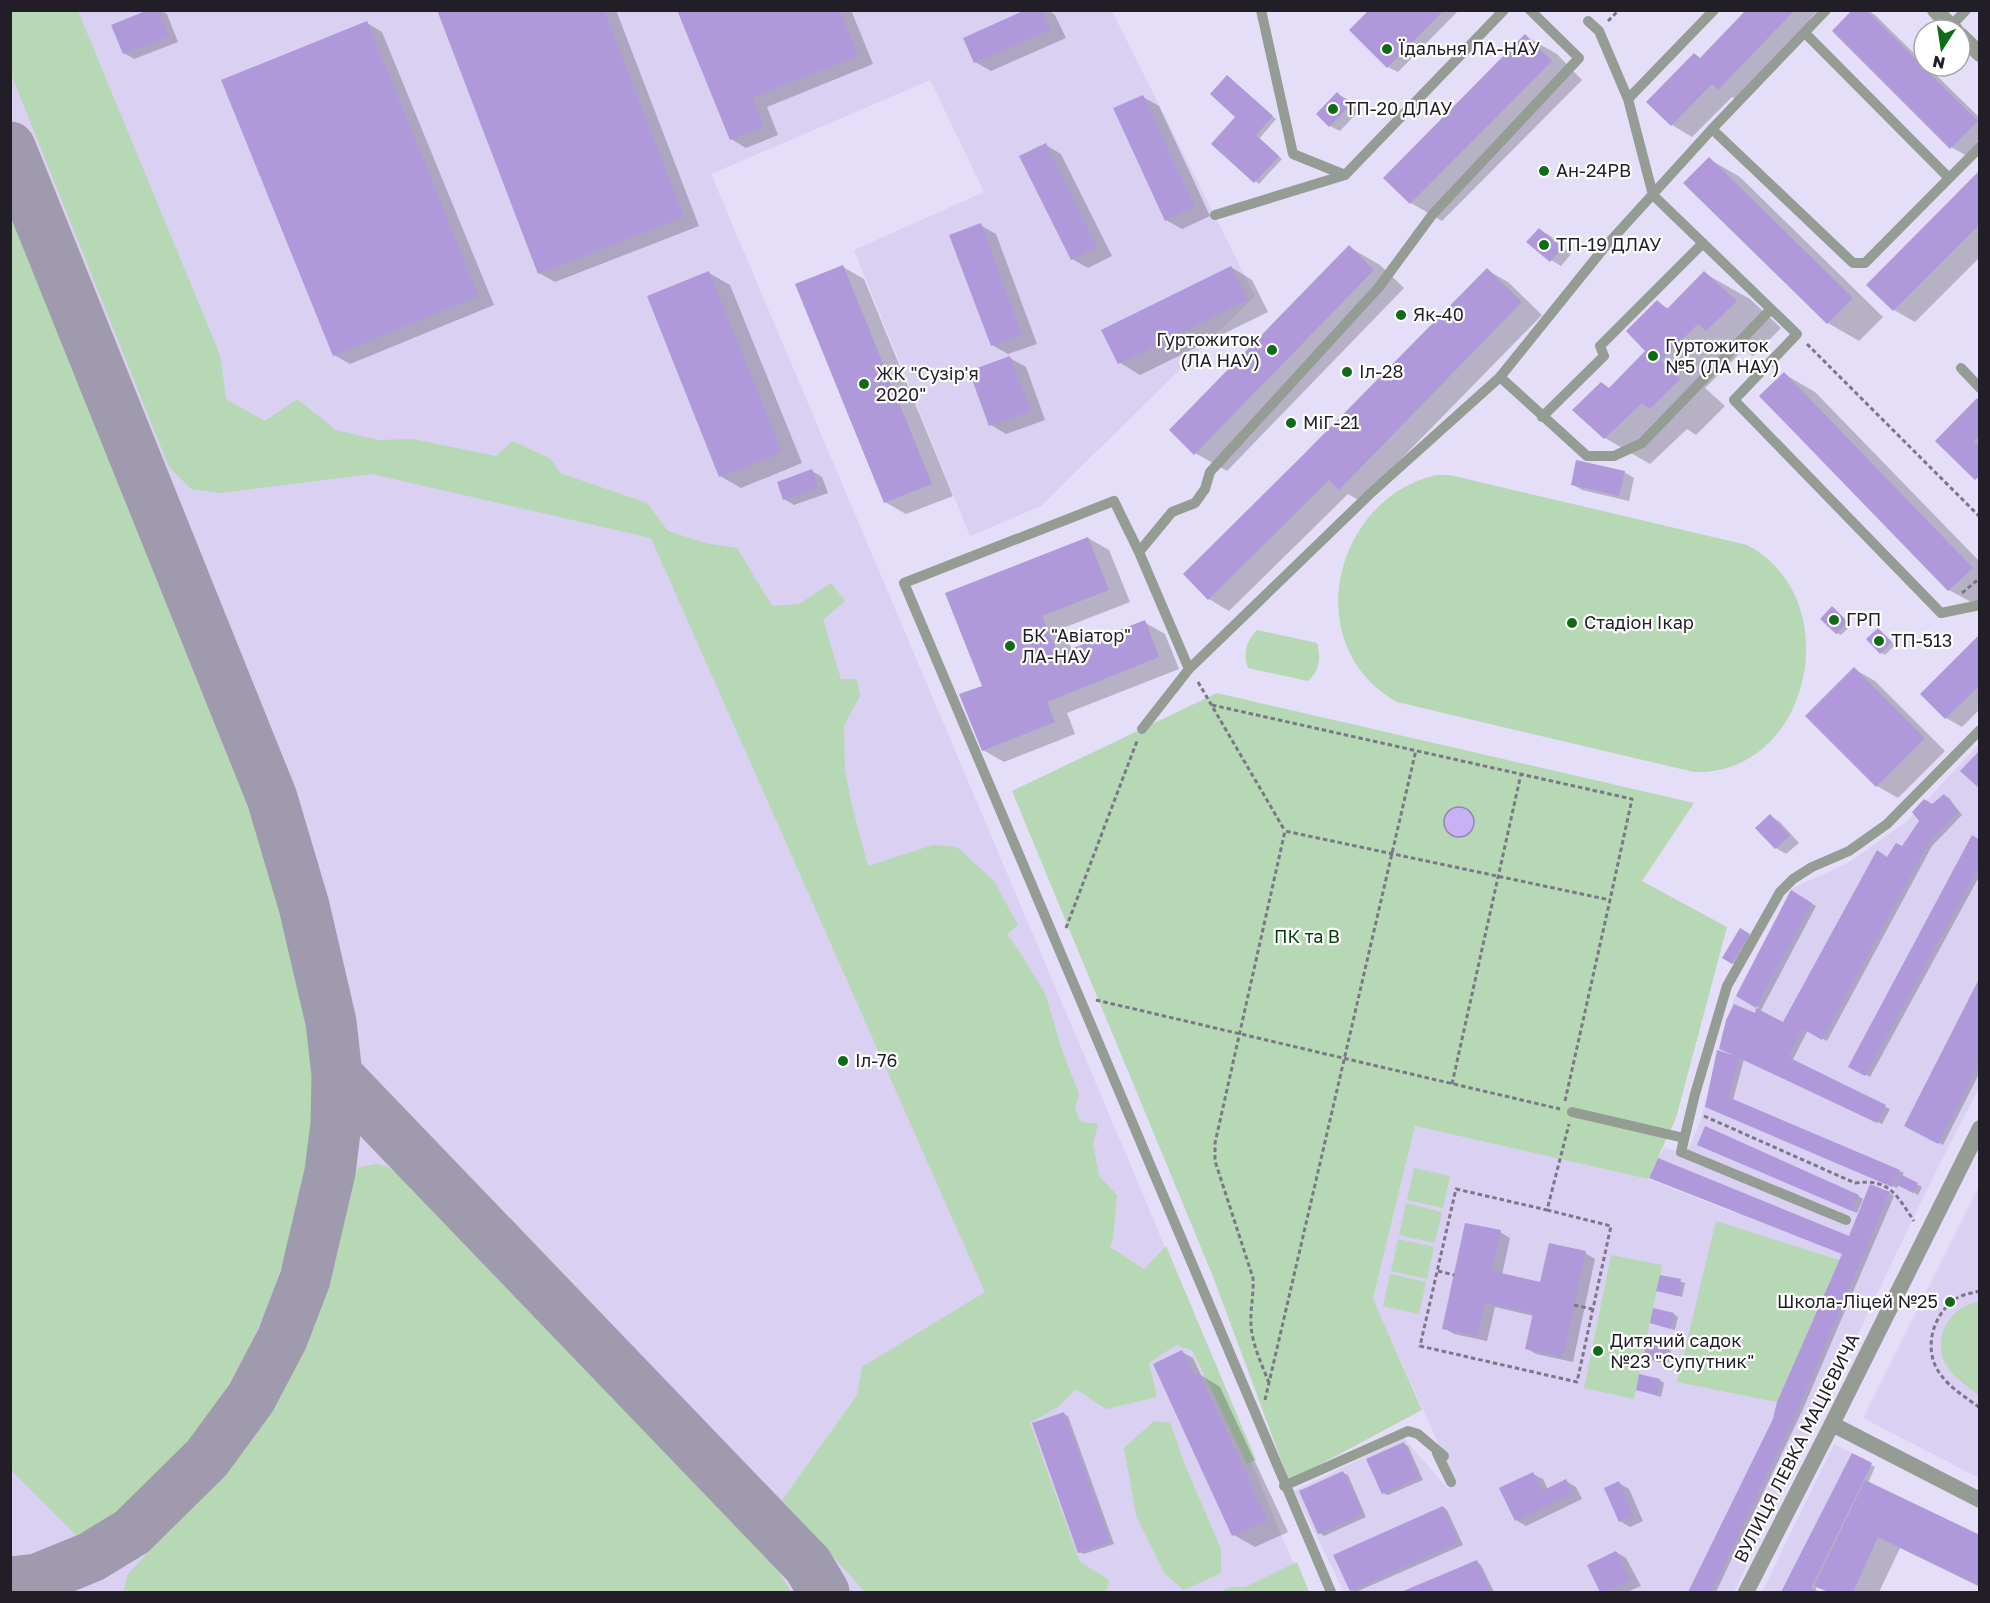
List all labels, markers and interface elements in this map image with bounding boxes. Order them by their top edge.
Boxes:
north arrow [1912,18,1972,78]
place label: Їдальня ЛА-НАУ [1398,37,1540,59]
marker: Їдальня ЛА-НАУ [1380,42,1394,56]
text: N [1931,52,1947,74]
place label: ТП-20 ДЛАУ [1345,97,1452,119]
marker: ТП-20 ДЛАУ [1326,102,1340,116]
place label: Ан-24РВ [1556,159,1631,181]
marker: Ан-24РВ [1537,164,1551,178]
place label: ТП-19 ДЛАУ [1556,233,1661,255]
marker: ТП-19 ДЛАУ [1537,238,1551,252]
place label: Як-40 [1413,303,1464,325]
marker: Як-40 [1394,308,1408,322]
place label: Гуртожиток (ЛА НАУ) [1156,328,1260,371]
place label: Гуртожиток №5 (ЛА НАУ) [1665,334,1779,377]
marker: Гуртожиток (ЛА НАУ) [1265,343,1279,357]
marker: Гуртожиток №5 (ЛА НАУ) [1646,349,1660,363]
place label: Іл-28 [1359,360,1403,382]
place label: ЖК "Сузір'я 2020" [876,362,979,405]
marker: Іл-28 [1340,365,1354,379]
marker: ЖК "Сузір'я 2020" [857,377,871,391]
place label: МіГ-21 [1303,411,1360,433]
marker: МіГ-21 [1284,416,1298,430]
place label: ГРП [1846,608,1881,630]
place label: Стадіон Ікар [1584,611,1694,633]
marker: ГРП [1827,613,1841,627]
marker: Стадіон Ікар [1565,616,1579,630]
place label: БК "Авіатор" ЛА-НАУ [1022,624,1131,667]
place label: ТП-513 [1891,629,1952,651]
marker: ТП-513 [1872,634,1886,648]
marker: БК "Авіатор" ЛА-НАУ [1003,639,1017,653]
park label: ПК та В [1274,925,1340,947]
place label: Іл-76 [855,1049,897,1071]
marker: Іл-76 [836,1054,850,1068]
place label: Школа-Ліцей №25 [1777,1290,1938,1312]
marker: Школа-Ліцей №25 [1943,1295,1957,1309]
place label: Дитячий садок №23 "Супутник" [1610,1329,1754,1372]
street label: ВУЛИЦЯ ЛЕВКА МАЦІЄВИЧА [1729,1329,1864,1566]
marker: Дитячий садок №23 "Супутник" [1591,1344,1605,1358]

